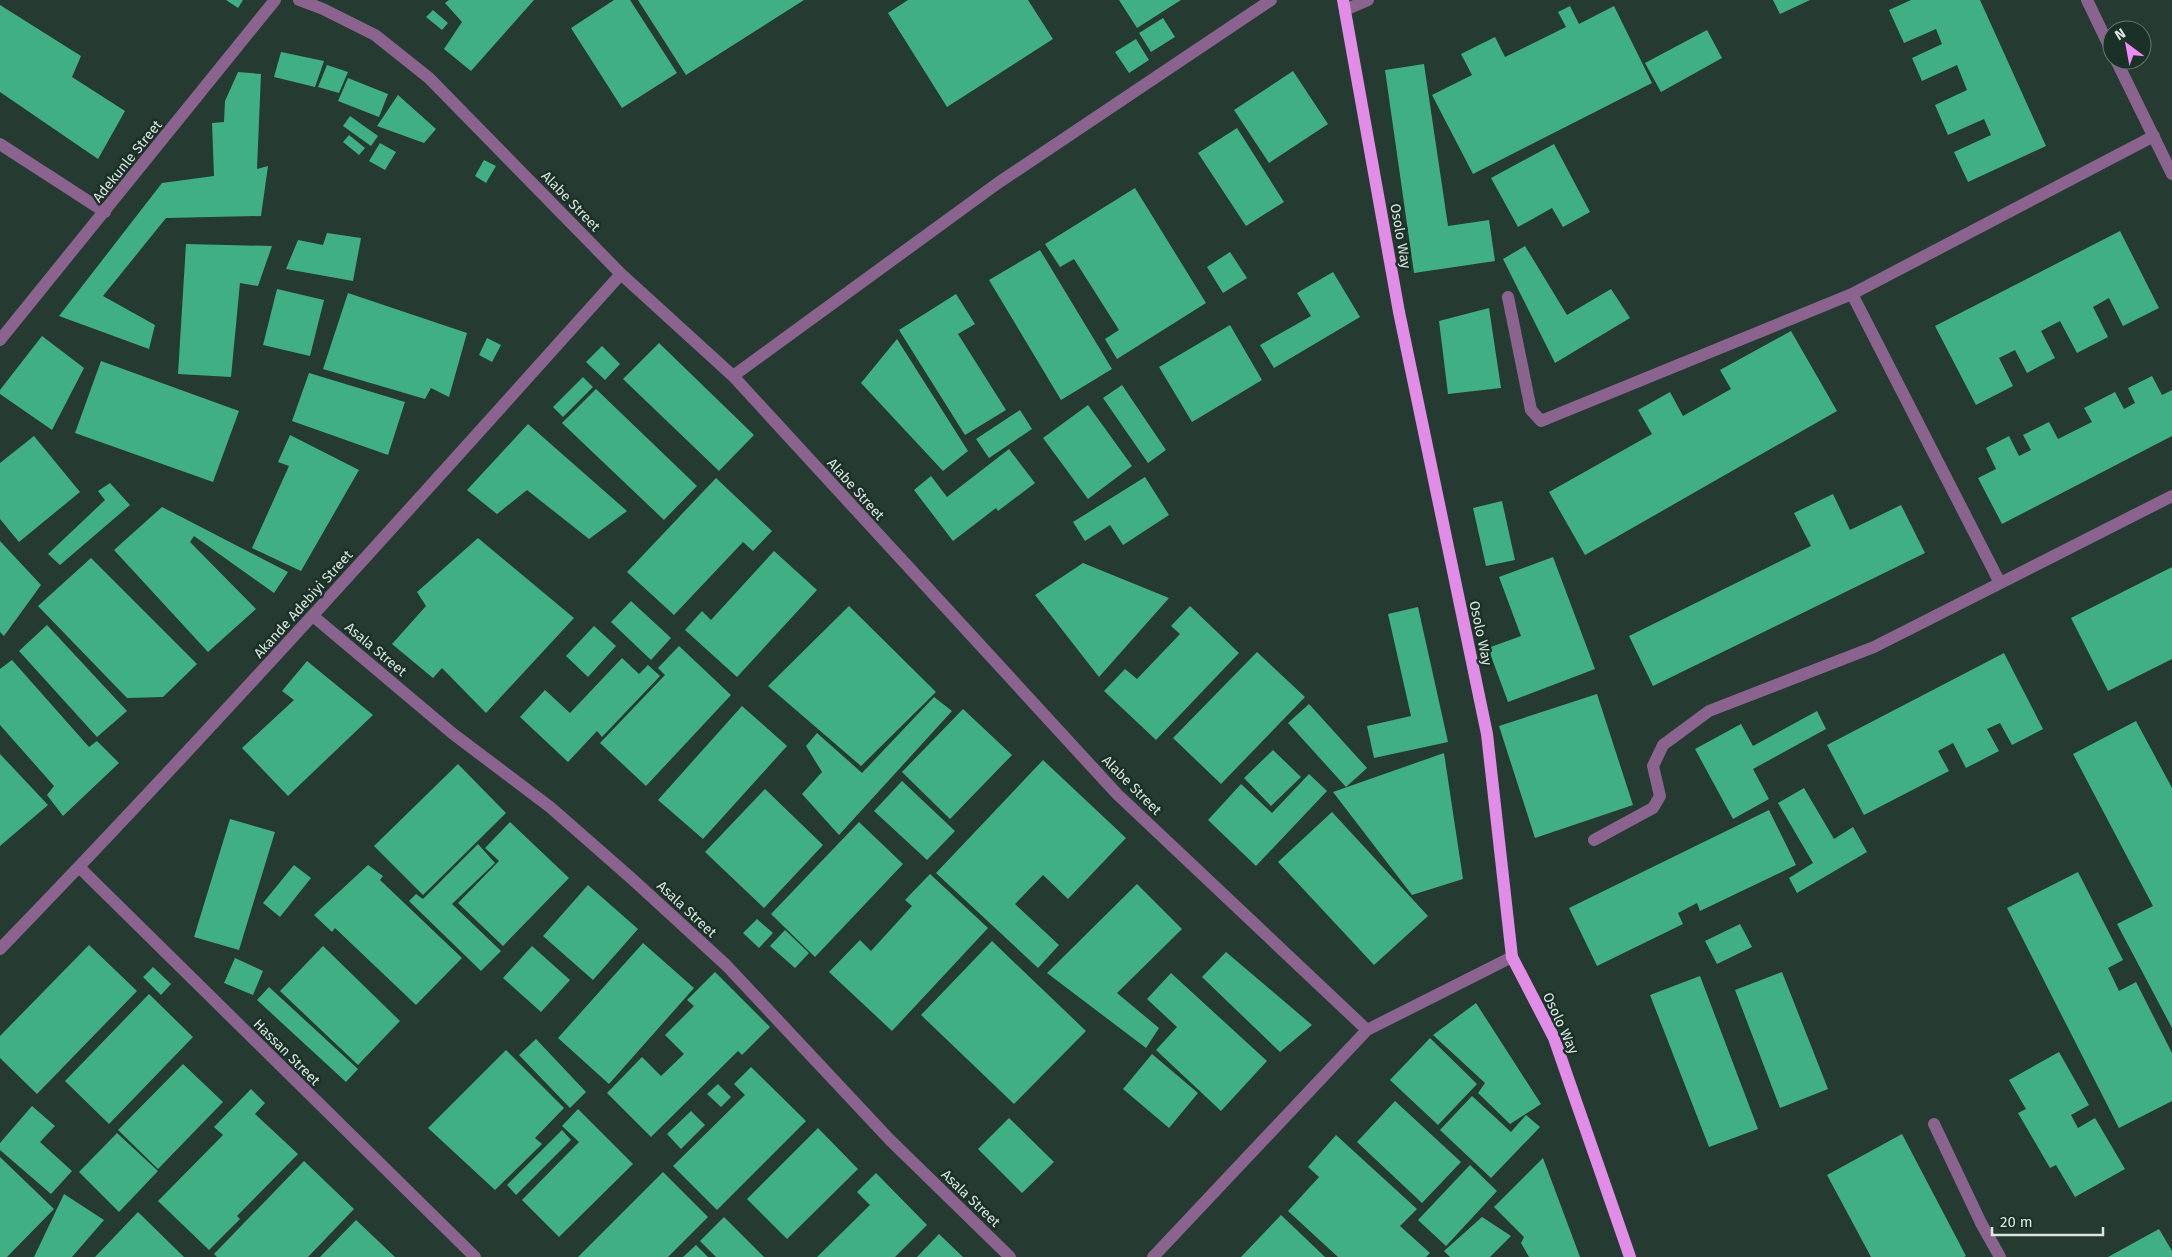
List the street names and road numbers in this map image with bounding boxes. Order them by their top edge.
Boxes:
street label: Adekunle Street [89,116,166,206]
street label: Alabe Street [538,168,604,236]
street label: Osolo Way [1386,202,1415,270]
street label: Alabe Street [823,455,888,524]
street label: Akande Adebiyi Street [250,546,357,662]
street label: Osolo Way [1465,599,1496,667]
street label: Asala Street [341,619,411,681]
street label: Alabe Street [1098,752,1166,819]
street label: Asala Street [653,877,721,942]
street label: Osolo Way [1539,990,1582,1057]
street label: Hassan Street [250,1015,324,1090]
street label: Asala Street [938,1166,1004,1231]

